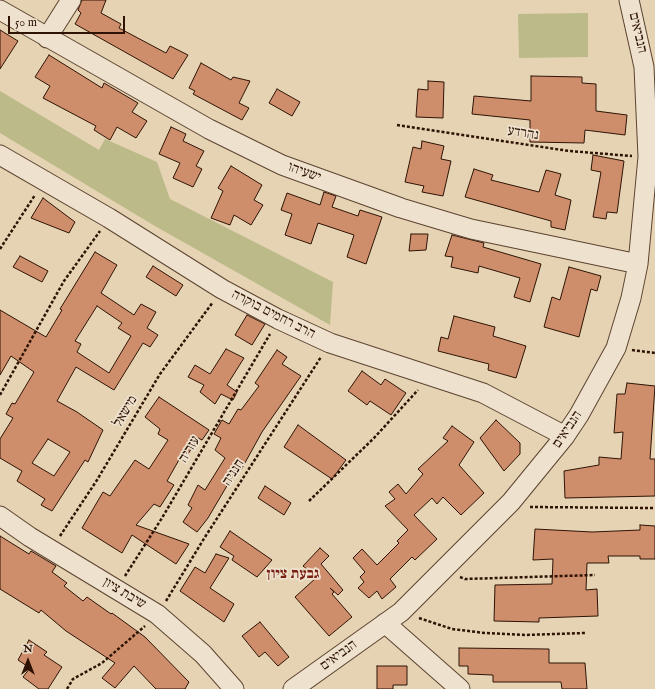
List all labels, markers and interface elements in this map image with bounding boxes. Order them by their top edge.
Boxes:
scale bar [10,8,127,34]
street label: הנביאים [624,11,650,55]
text: 50 m [15,15,37,30]
street label: נהרדע [506,123,540,145]
street label: ישעיהו [285,159,323,187]
street label: הרב רחמים בוקרה [228,287,318,343]
street label: מישאל [110,393,142,431]
street label: הנביאים [549,408,587,452]
street label: עזריה [176,434,204,466]
street label: חנניה [219,457,249,489]
district label: גבעת ציון [267,566,319,584]
street label: שיבת ציון [99,575,149,613]
street label: הנביאים [317,637,361,675]
north arrow [8,641,48,681]
text: N [23,642,33,656]

